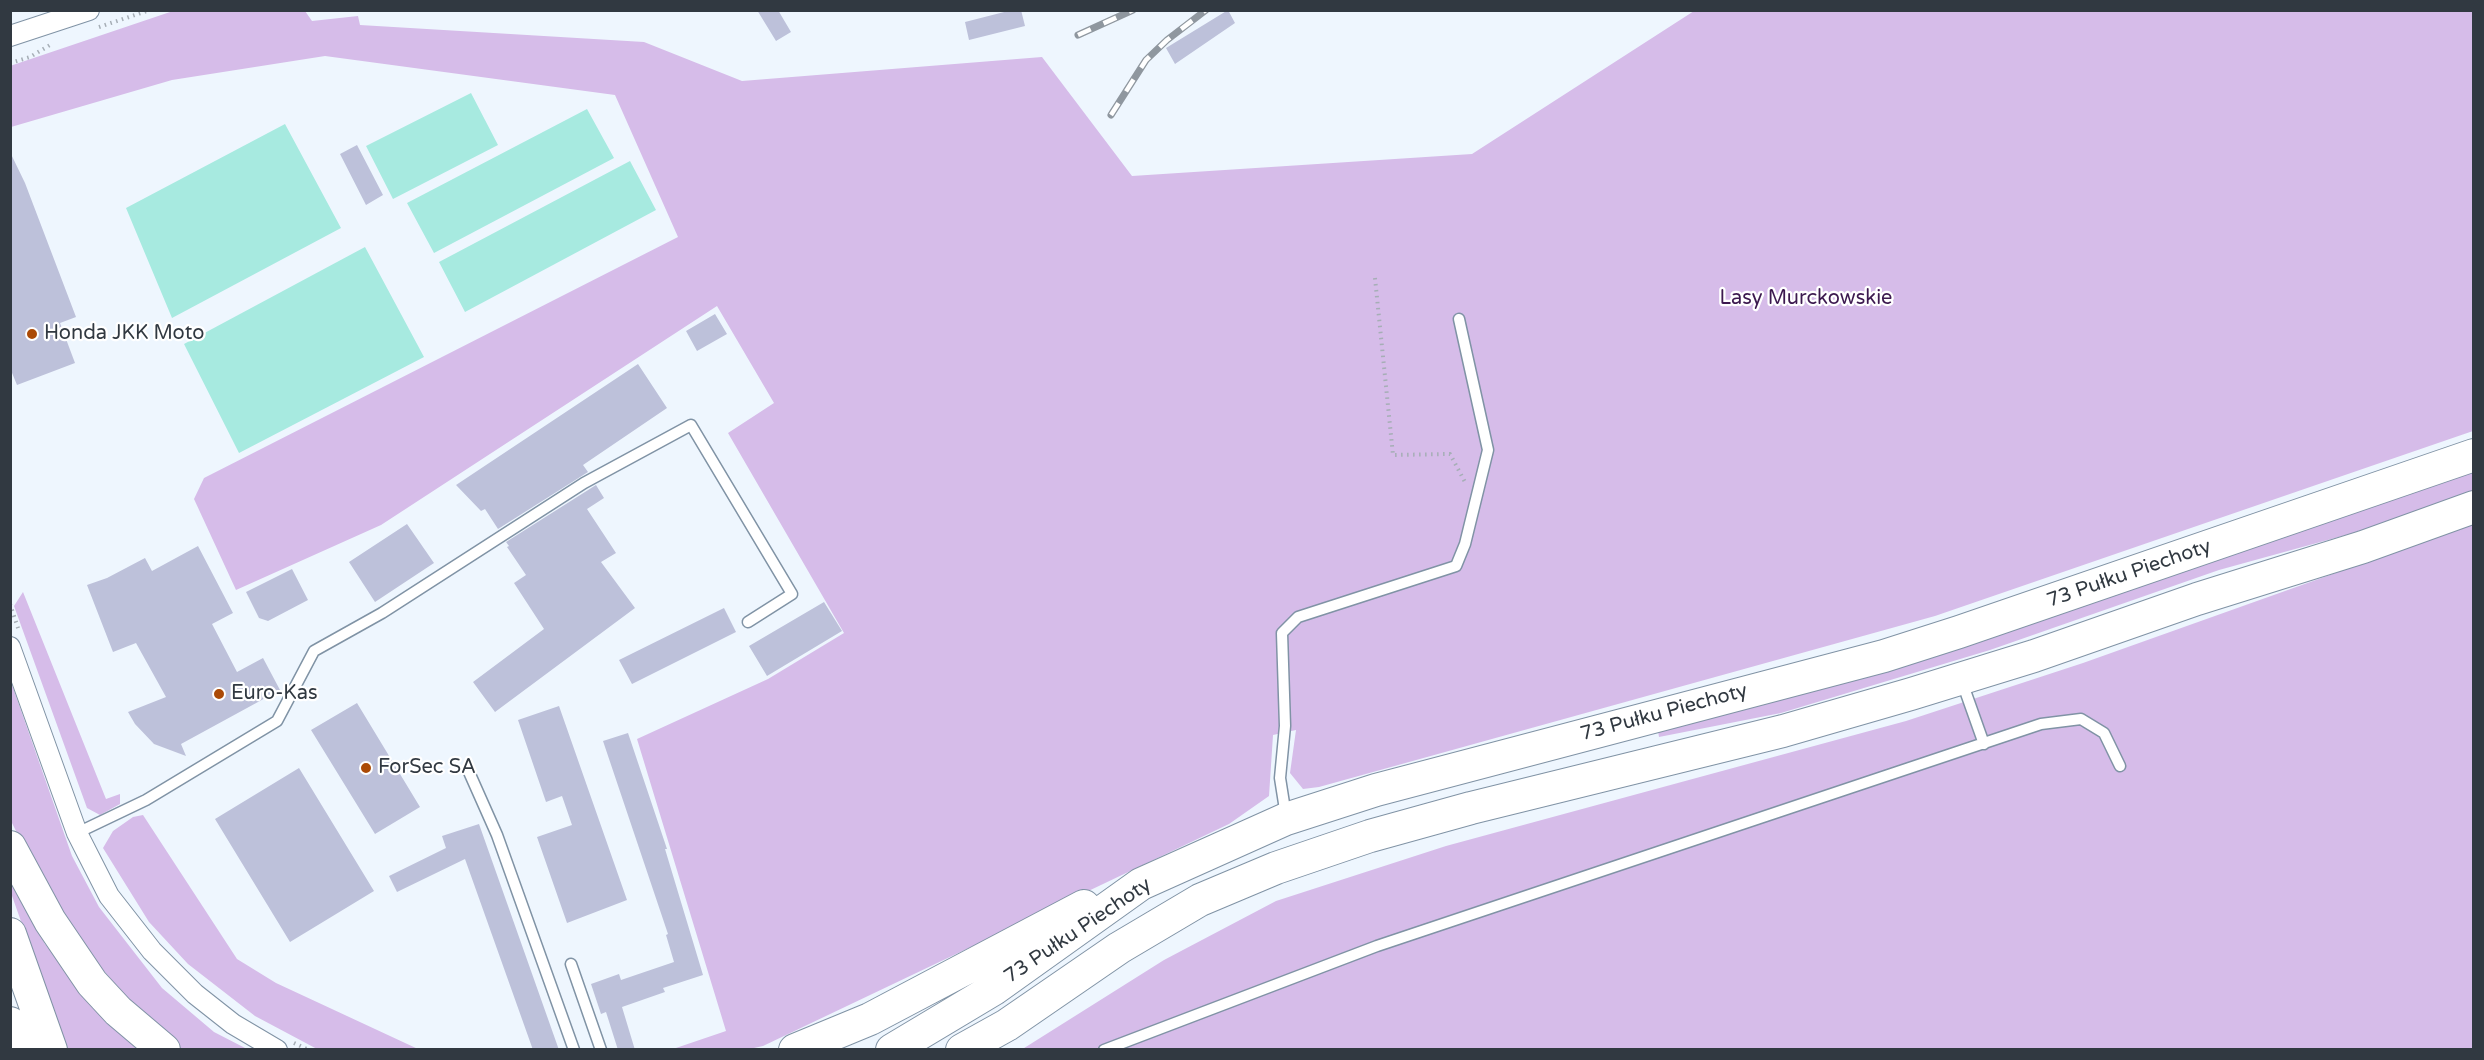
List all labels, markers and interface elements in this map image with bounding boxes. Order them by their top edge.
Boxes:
park label: Lasy Murckowskie [1720,287,1892,311]
place label: Honda JKK Moto [44,322,204,346]
marker: Honda JKK Moto [25,327,39,341]
street label: 73 Pułku Piechoty [2044,535,2214,613]
street label: 73 Pułku Piechoty [1578,679,1750,747]
place label: Euro-Kas [231,682,318,706]
marker: Euro-Kas [212,687,226,701]
place label: ForSec SA [378,756,476,780]
marker: ForSec SA [359,761,373,775]
street label: 73 Pułku Piechoty [1000,873,1156,989]

